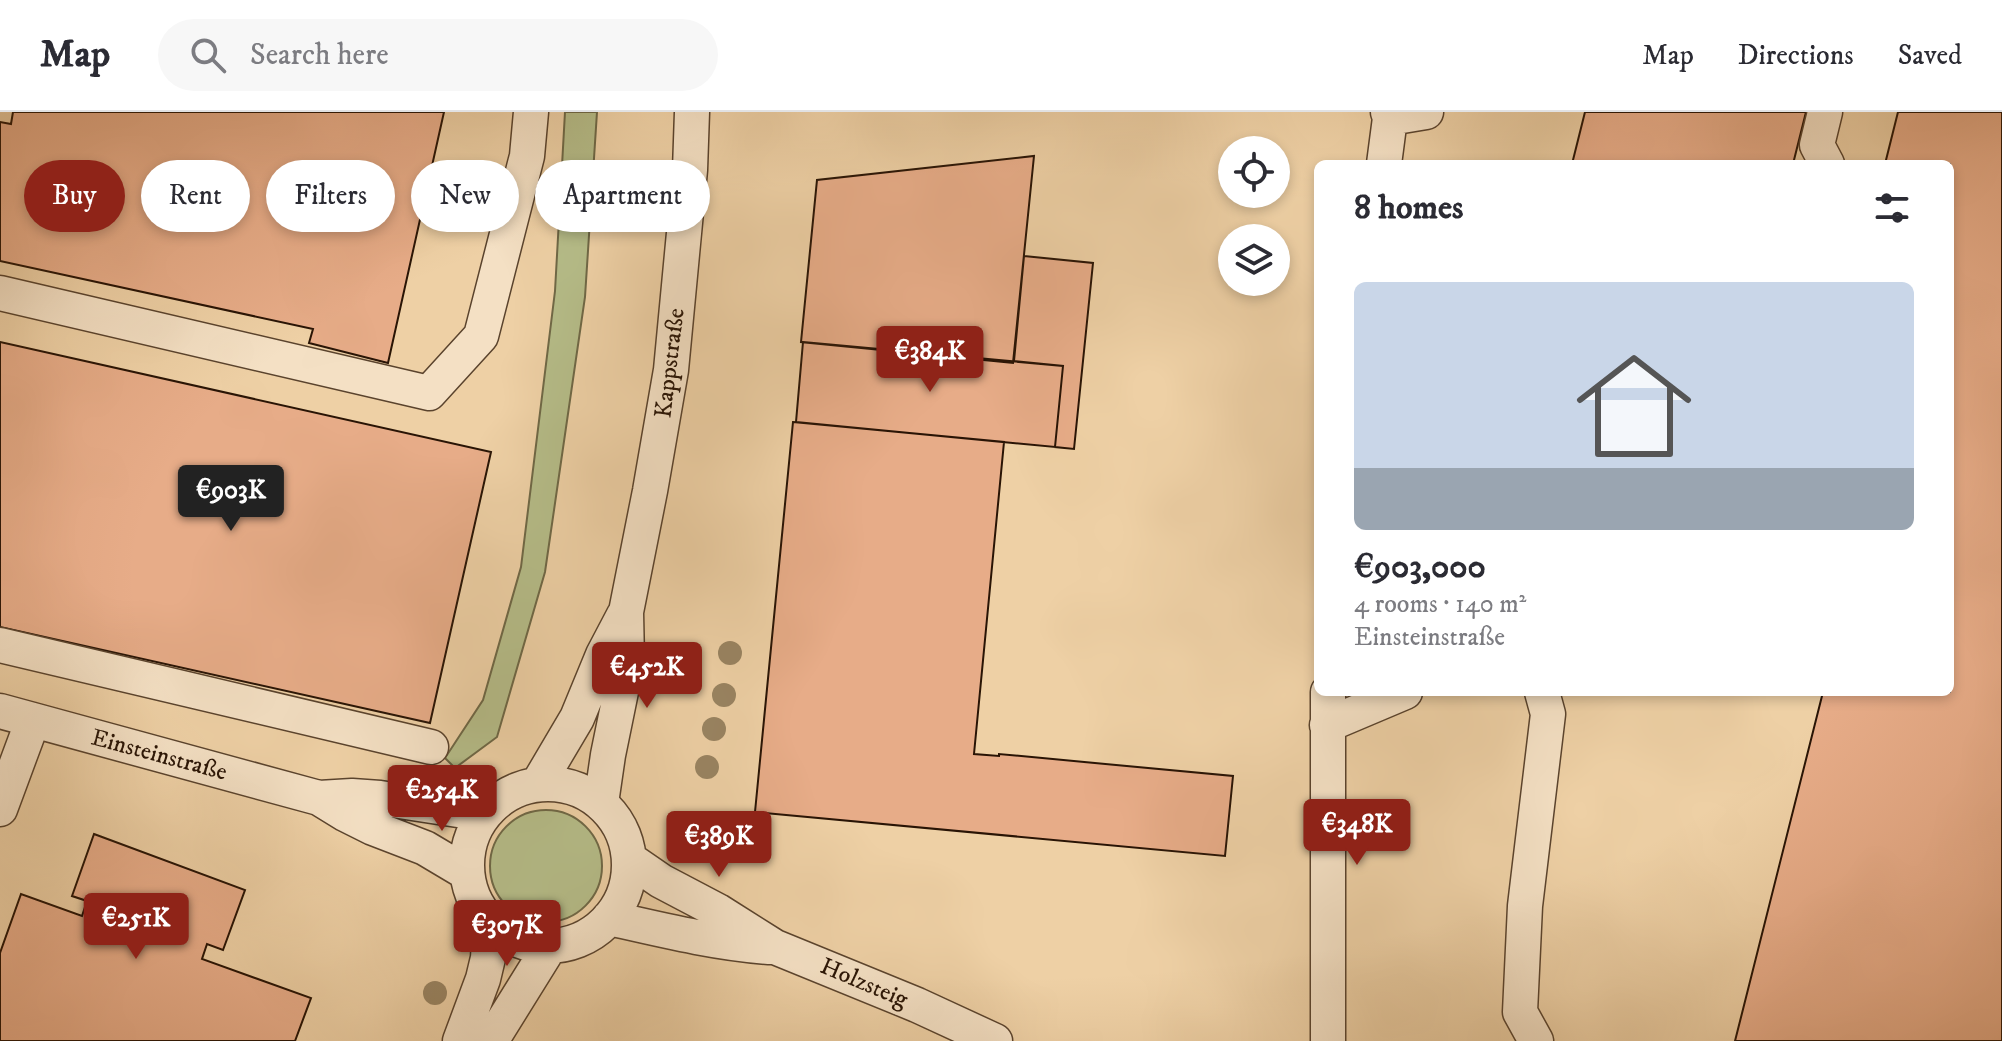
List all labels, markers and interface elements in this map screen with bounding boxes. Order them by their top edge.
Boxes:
search box [158,19,718,91]
text: Map [40,31,110,79]
icon: search [186,33,230,77]
text: Search here [250,37,389,74]
text: Map [1642,38,1694,73]
text: Directions [1738,38,1854,73]
text: Saved [1898,38,1962,73]
map controls [1218,136,1290,296]
button: locate [1218,136,1290,208]
chip: Buy [24,160,125,232]
chip: Rent [141,160,250,232]
chip: Filters [266,160,395,232]
chip: New [411,160,519,232]
chip: Apartment [535,160,710,232]
icon: filters [1870,186,1914,230]
text: 8 homes [1354,187,1463,229]
button: layers [1218,224,1290,296]
street label: Kappstraße [648,306,692,420]
pin: €384K [874,326,986,394]
icon: home [1562,334,1706,478]
text: €384K [894,335,966,368]
pin: €903K [175,465,287,533]
text: €903K [196,474,266,507]
text: €903,000 [1354,546,1486,588]
text: 4 rooms · 140 m² [1354,588,1526,621]
text: Einsteinstraße [1354,621,1505,654]
pin: €452K [591,642,703,710]
text: €452K [610,651,684,684]
street label: Einsteinstraße [88,722,230,788]
pin: €254K [386,765,498,833]
text: €254K [406,774,478,807]
pin: €348K [1301,799,1413,867]
text: €348K [1321,808,1393,841]
pin: €389K [663,811,775,879]
text: €389K [684,820,754,853]
pin: €251K [80,893,192,961]
pin: €307K [451,900,563,968]
text: €251K [102,902,170,935]
text: €307K [472,909,542,942]
street label: Holzsteig [816,951,913,1015]

